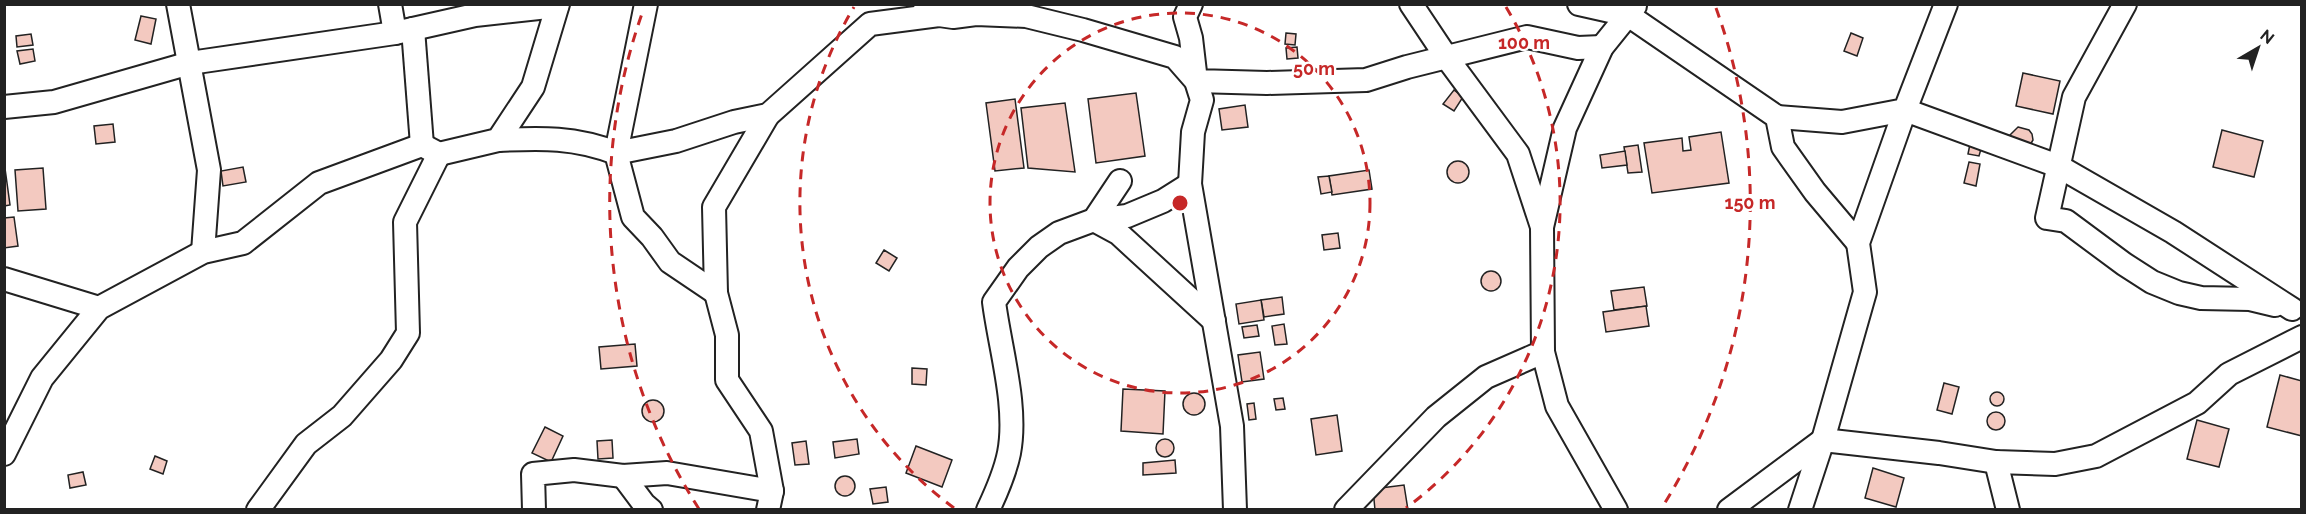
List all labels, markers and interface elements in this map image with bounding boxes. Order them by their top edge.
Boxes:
north arrow [2228,18,2288,78]
text: N [2256,26,2278,48]
text: 100 m [1498,32,1550,53]
text: 50 m [1293,58,1335,79]
text: 150 m [1725,192,1776,213]
centre of rings [1170,193,1190,213]

